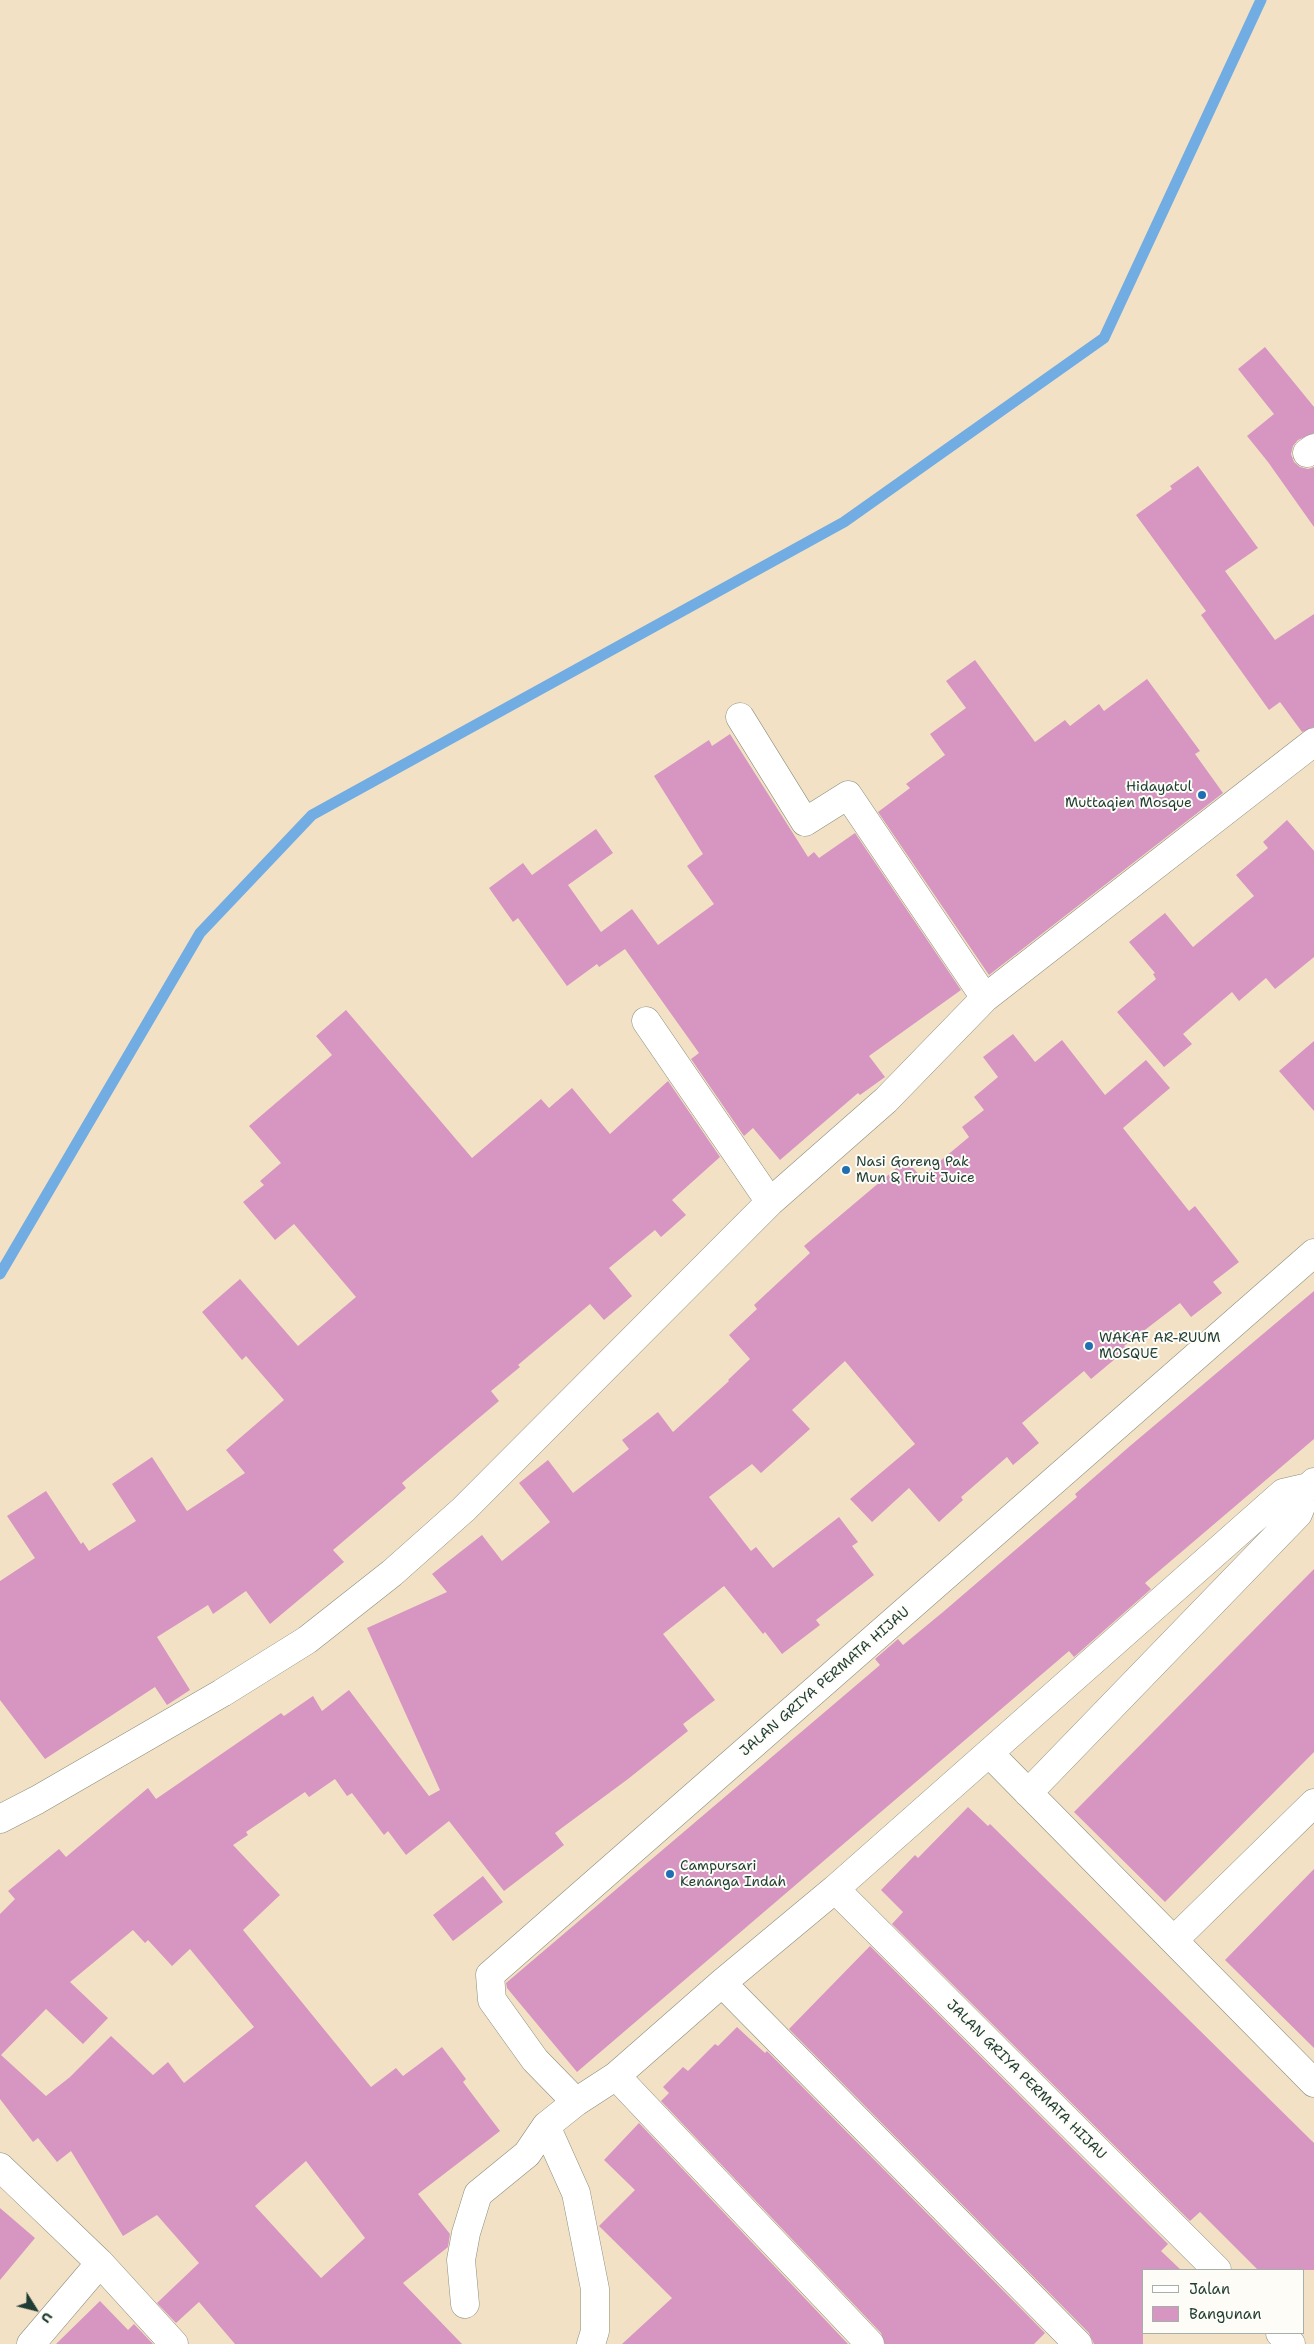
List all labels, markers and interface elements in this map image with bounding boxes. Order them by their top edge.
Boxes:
place label: Hidayatul Muttaqien Mosque [1065,779,1192,812]
marker: Hidayatul Muttaqien Mosque [1196,789,1208,801]
place label: Nasi Goreng Pak Mun & Fruit Juice [856,1154,975,1186]
marker: Nasi Goreng Pak Mun & Fruit Juice [840,1164,852,1176]
place label: WAKAF AR-RUUM MOSQUE [1099,1330,1220,1362]
marker: WAKAF AR-RUUM MOSQUE [1083,1340,1095,1352]
street label: JALAN GRIYA PERMATA HIJAU [737,1604,913,1760]
place label: Campursari Kenanga Indah [680,1858,786,1890]
marker: Campursari Kenanga Indah [664,1868,676,1880]
street label: JALAN GRIYA PERMATA HIJAU [943,1997,1109,2163]
legend [1142,2269,1304,2334]
text: Jalan [1189,2279,1230,2299]
north arrow [10,2284,60,2334]
text: Bangunan [1189,2304,1261,2324]
text: U [37,2309,57,2327]

